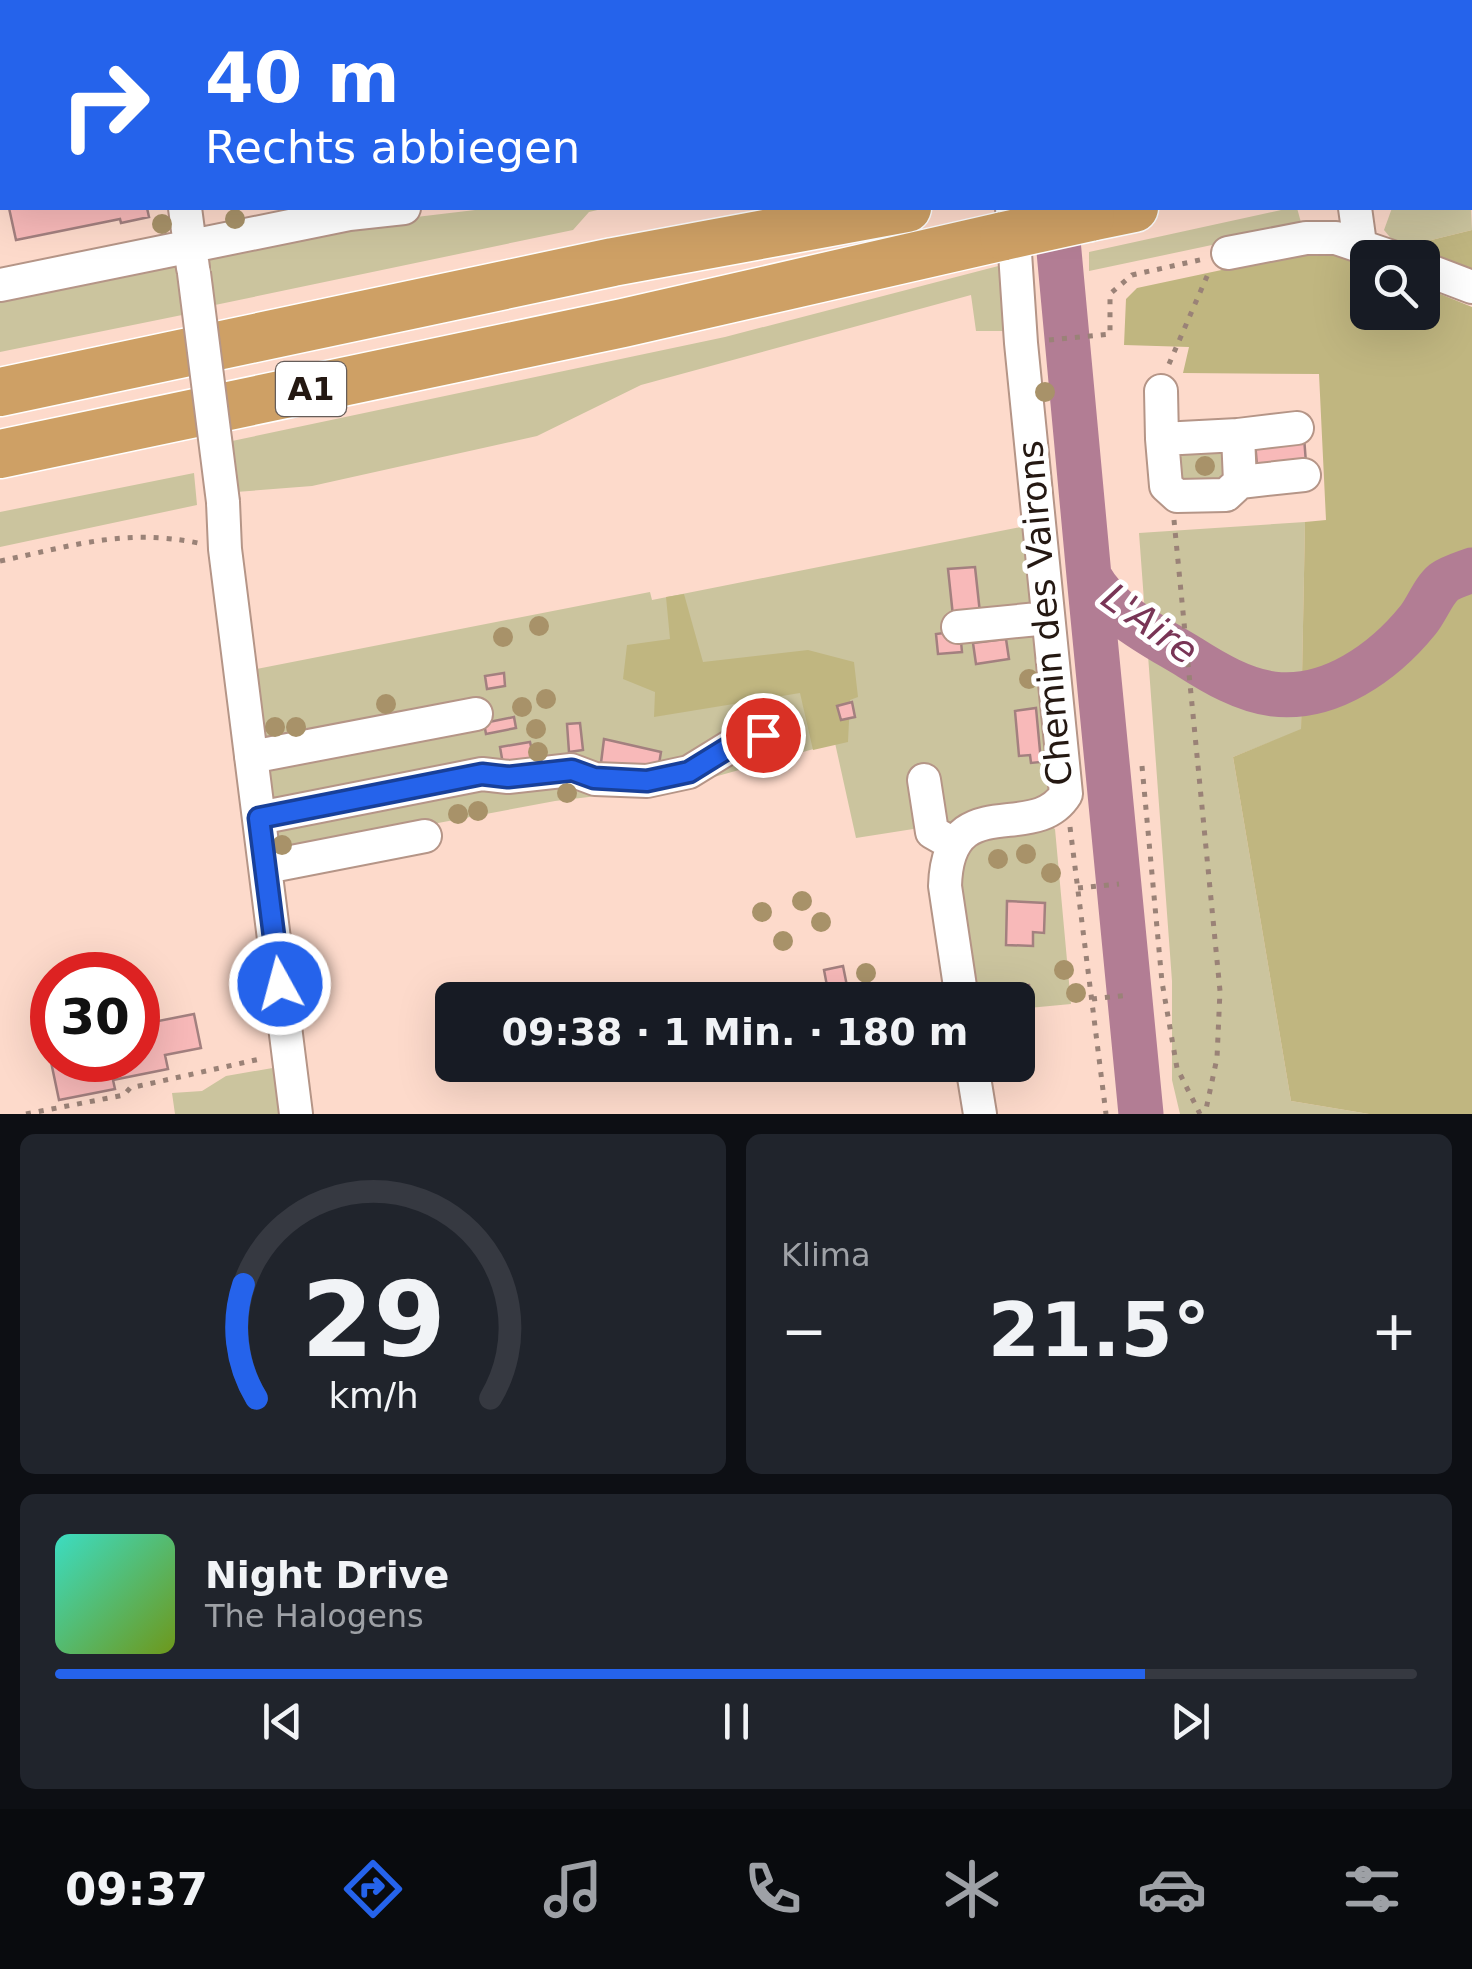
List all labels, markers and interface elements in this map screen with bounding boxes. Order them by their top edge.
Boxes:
text: 40 m [205,37,400,119]
icon: right [40,40,170,170]
text: Rechts abbiegen [205,121,580,174]
map controls [1350,240,1440,330]
button: search [1350,240,1440,330]
road number: A1 [276,362,346,416]
street label: Chemin des Vairons [1010,439,1080,787]
water label: L'Aire [1094,575,1206,673]
pin [721,693,806,778]
icon: arrive [736,708,791,763]
position arrow [228,932,332,1036]
speed limit sign: 30 [30,952,160,1082]
text: 09:38 · 1 Min. · 180 m [502,1010,968,1054]
text: Klima [781,1236,871,1274]
text: 29 [301,1259,445,1381]
text: 21.5° [988,1286,1210,1374]
text: − [781,1299,827,1363]
text: + [1371,1299,1417,1363]
text: km/h [328,1375,418,1416]
text: Night Drive [205,1553,449,1597]
text: The Halogens [205,1597,424,1635]
icon: previous [255,1694,310,1749]
icon: pause [709,1694,764,1749]
icon: next [1163,1694,1218,1749]
icon: directions [338,1854,408,1924]
icon: music [538,1854,608,1924]
icon: phone [738,1854,808,1924]
icon: climate [937,1854,1007,1924]
icon: car [1137,1854,1207,1924]
icon: filters [1337,1854,1407,1924]
text: 09:37 [65,1863,208,1916]

